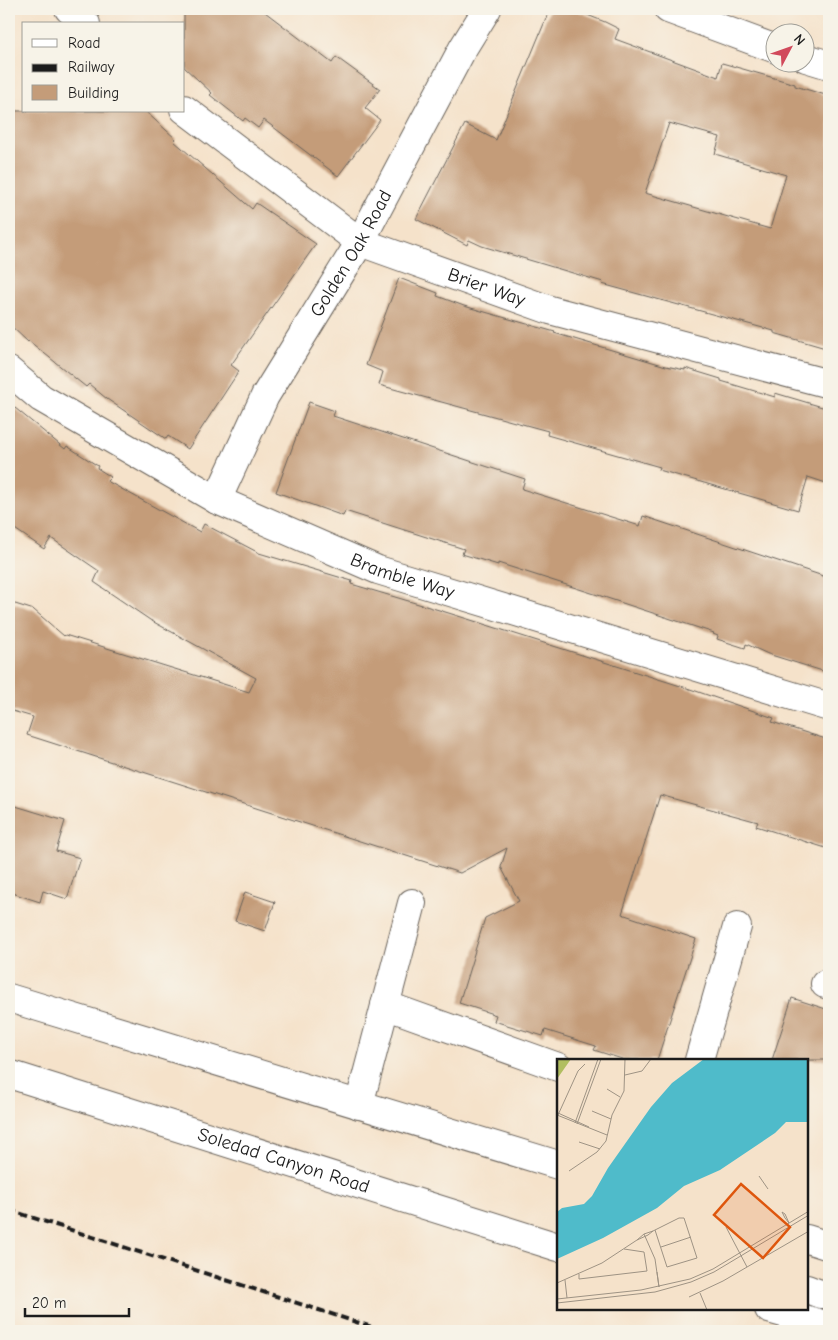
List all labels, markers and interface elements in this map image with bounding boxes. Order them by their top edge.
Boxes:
legend [22,22,185,112]
north arrow [766,22,816,72]
text: N [790,31,809,49]
text: Road [68,34,100,52]
text: Railway [68,58,115,76]
text: Building [68,84,119,102]
street label: Golden Oak Road [305,186,396,321]
street label: Brier Way [445,263,529,311]
street label: Bramble Way [347,548,458,604]
inset map [557,1059,808,1310]
street label: Soledad Canyon Road [195,1123,372,1198]
scale bar [25,1285,129,1317]
text: 20 m [32,1294,66,1312]

